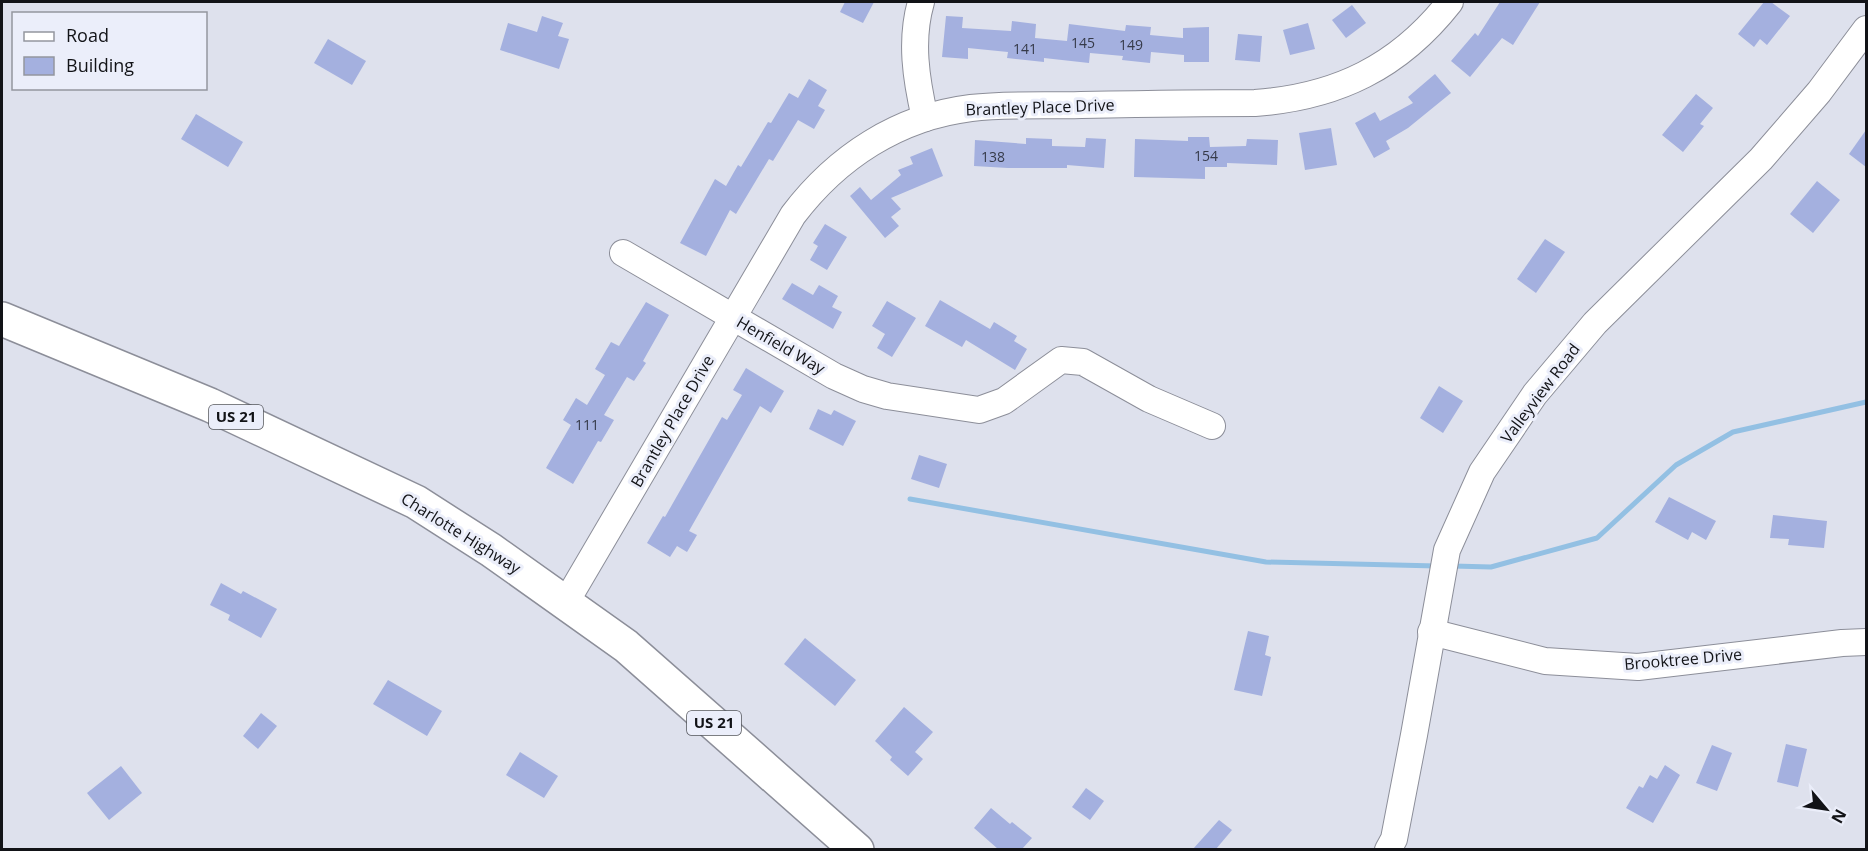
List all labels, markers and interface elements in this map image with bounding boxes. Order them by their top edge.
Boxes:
legend [12,12,207,90]
text: Road [66,23,109,47]
house number: 145 [1071,33,1095,52]
house number: 149 [1119,35,1143,54]
house number: 141 [1013,39,1037,58]
text: Building [66,53,134,77]
street label: Brantley Place Drive [965,93,1115,121]
house number: 154 [1194,146,1218,165]
house number: 138 [981,147,1005,166]
street label: Henfield Way [733,311,830,380]
street label: Valleyview Road [1495,339,1585,447]
street label: Brantley Place Drive [625,351,719,491]
road number: US 21 [209,405,263,429]
house number: 111 [575,415,599,434]
street label: Charlotte Highway [397,487,526,579]
street label: Brooktree Drive [1623,643,1743,675]
road number: US 21 [687,711,741,735]
north arrow [1796,779,1856,839]
text: N [1826,805,1852,827]

